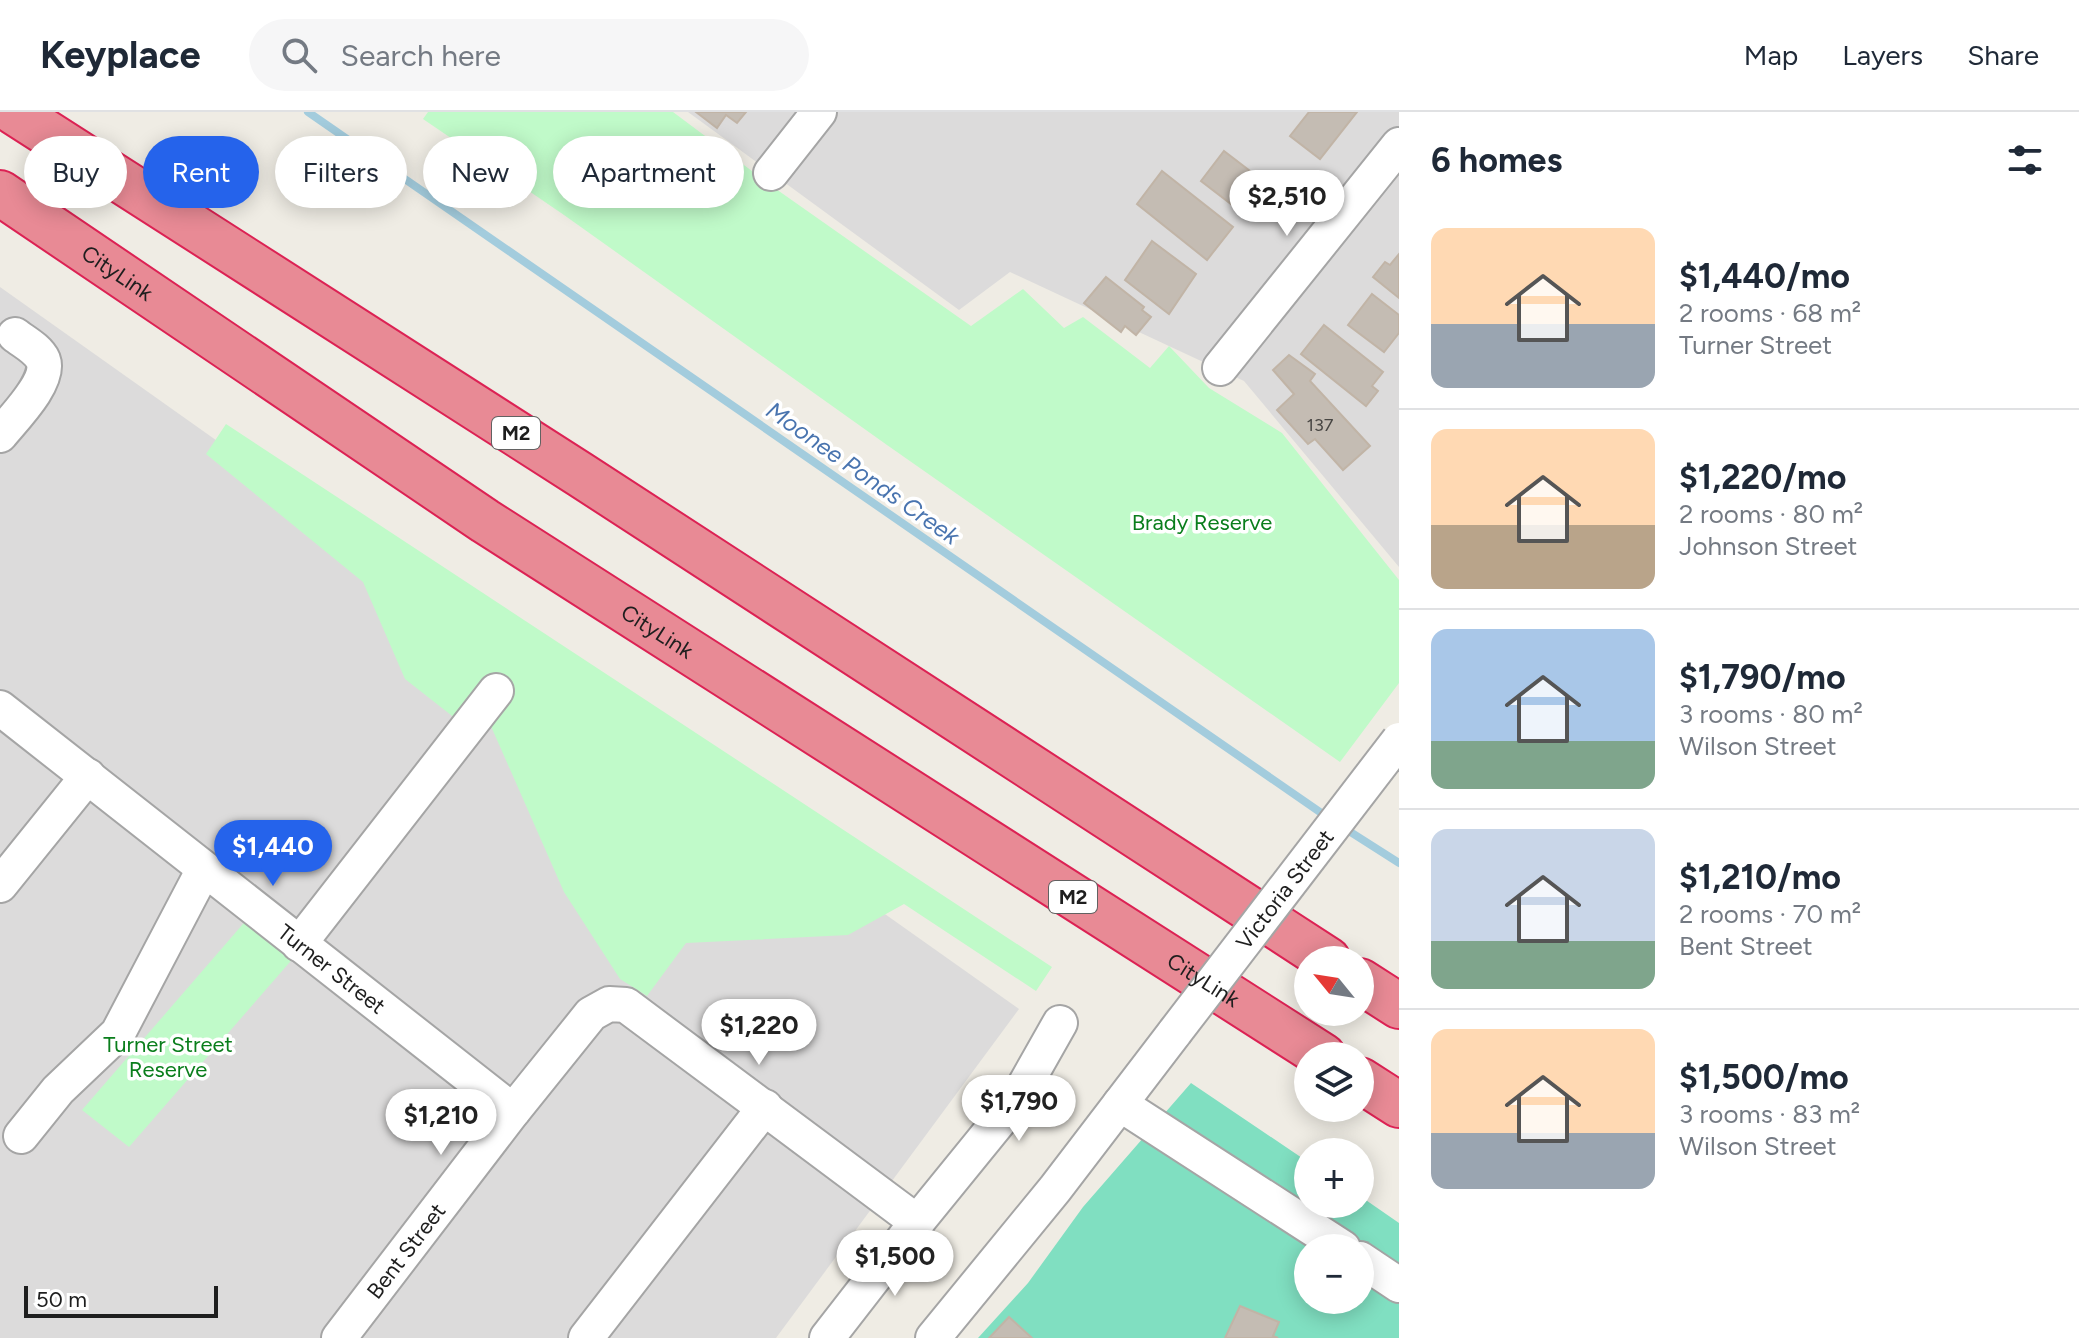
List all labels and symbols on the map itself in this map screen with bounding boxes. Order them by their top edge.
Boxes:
pin: $2,510 [1222,170,1352,238]
street label: CityLink [77,239,159,306]
water label: Moonee Ponds Creek [761,395,966,551]
house number: 137 [1307,414,1334,436]
road number: M2 [492,417,540,449]
park label: Brady Reserve [1132,509,1272,536]
street label: CityLink [616,598,699,664]
pin: $1,440 [208,820,338,888]
street label: Victoria Street [1230,824,1339,955]
road number: M2 [1049,881,1097,913]
street label: Turner Street [273,918,391,1019]
north arrow [1294,946,1374,1026]
street label: CityLink [1162,947,1245,1013]
pin: $1,220 [694,999,824,1067]
park label: Turner Street Reserve [103,1031,233,1083]
pin: $1,790 [954,1075,1084,1143]
pin: $1,210 [376,1089,506,1157]
street label: Bent Street [361,1198,451,1304]
pin: $1,500 [830,1230,960,1298]
scale bar [24,1282,218,1318]

